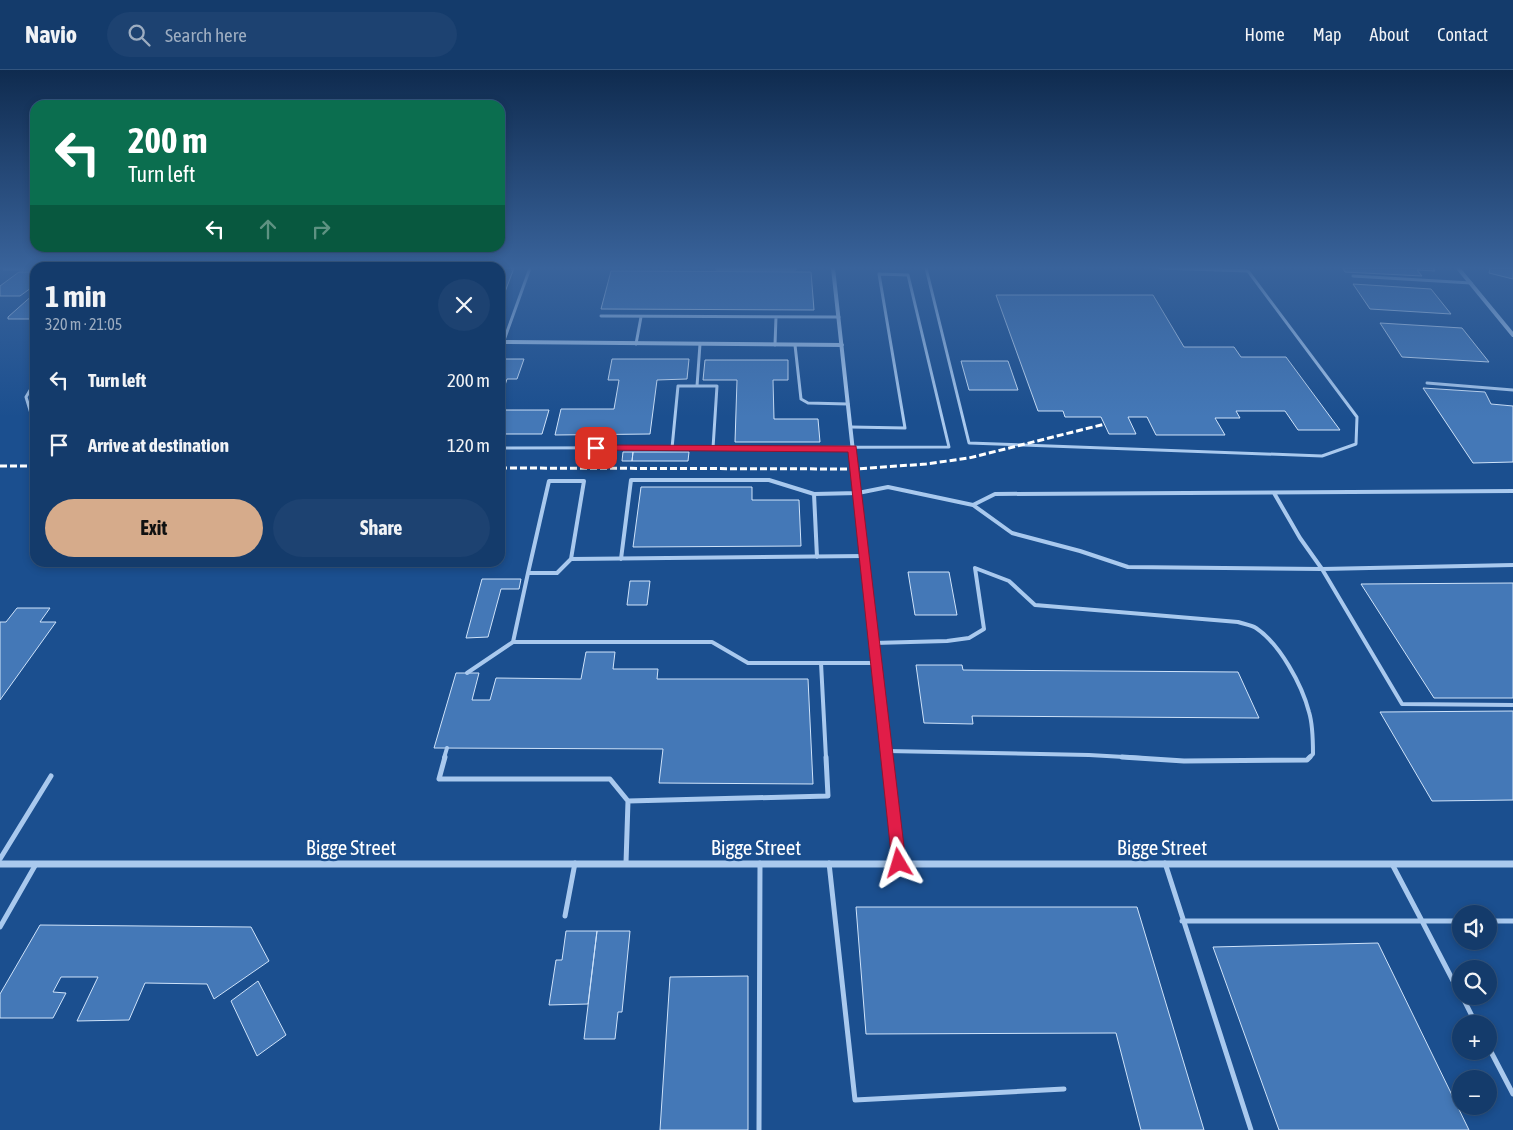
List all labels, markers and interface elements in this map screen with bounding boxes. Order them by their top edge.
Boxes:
search box [107,12,457,57]
text: Navio [25,21,77,48]
icon: search [125,21,153,49]
text: Search here [165,24,247,46]
text: Home [1245,24,1285,45]
text: Map [1313,24,1342,45]
text: About [1370,24,1409,45]
text: Contact [1437,24,1488,45]
icon: left [45,120,110,185]
text: 200 m [128,120,207,160]
text: Turn left [128,161,195,187]
icon: left [201,215,229,243]
icon: ahead [254,215,282,243]
icon: right [307,215,335,243]
text: 1 min [45,279,106,313]
button: close [438,279,490,331]
text: 320 m · 21:05 [45,315,122,333]
icon: left [45,366,73,394]
text: Turn left [88,369,146,391]
text: 200 m [447,369,490,391]
pin [575,427,617,469]
icon: arrive [45,431,73,459]
text: Arrive at destination [88,434,229,456]
text: 120 m [447,434,490,456]
icon: arrive [582,434,610,462]
button: Exit [45,499,263,557]
button: Share [273,499,490,557]
street label: Bigge Street [306,835,396,859]
street label: Bigge Street [711,835,801,859]
street label: Bigge Street [1117,835,1207,859]
position arrow [872,836,924,888]
map controls [1452,905,1497,1115]
button: sound [1452,905,1497,950]
button: search [1452,960,1497,1005]
button: + [1452,1015,1497,1060]
button: − [1452,1070,1497,1115]

